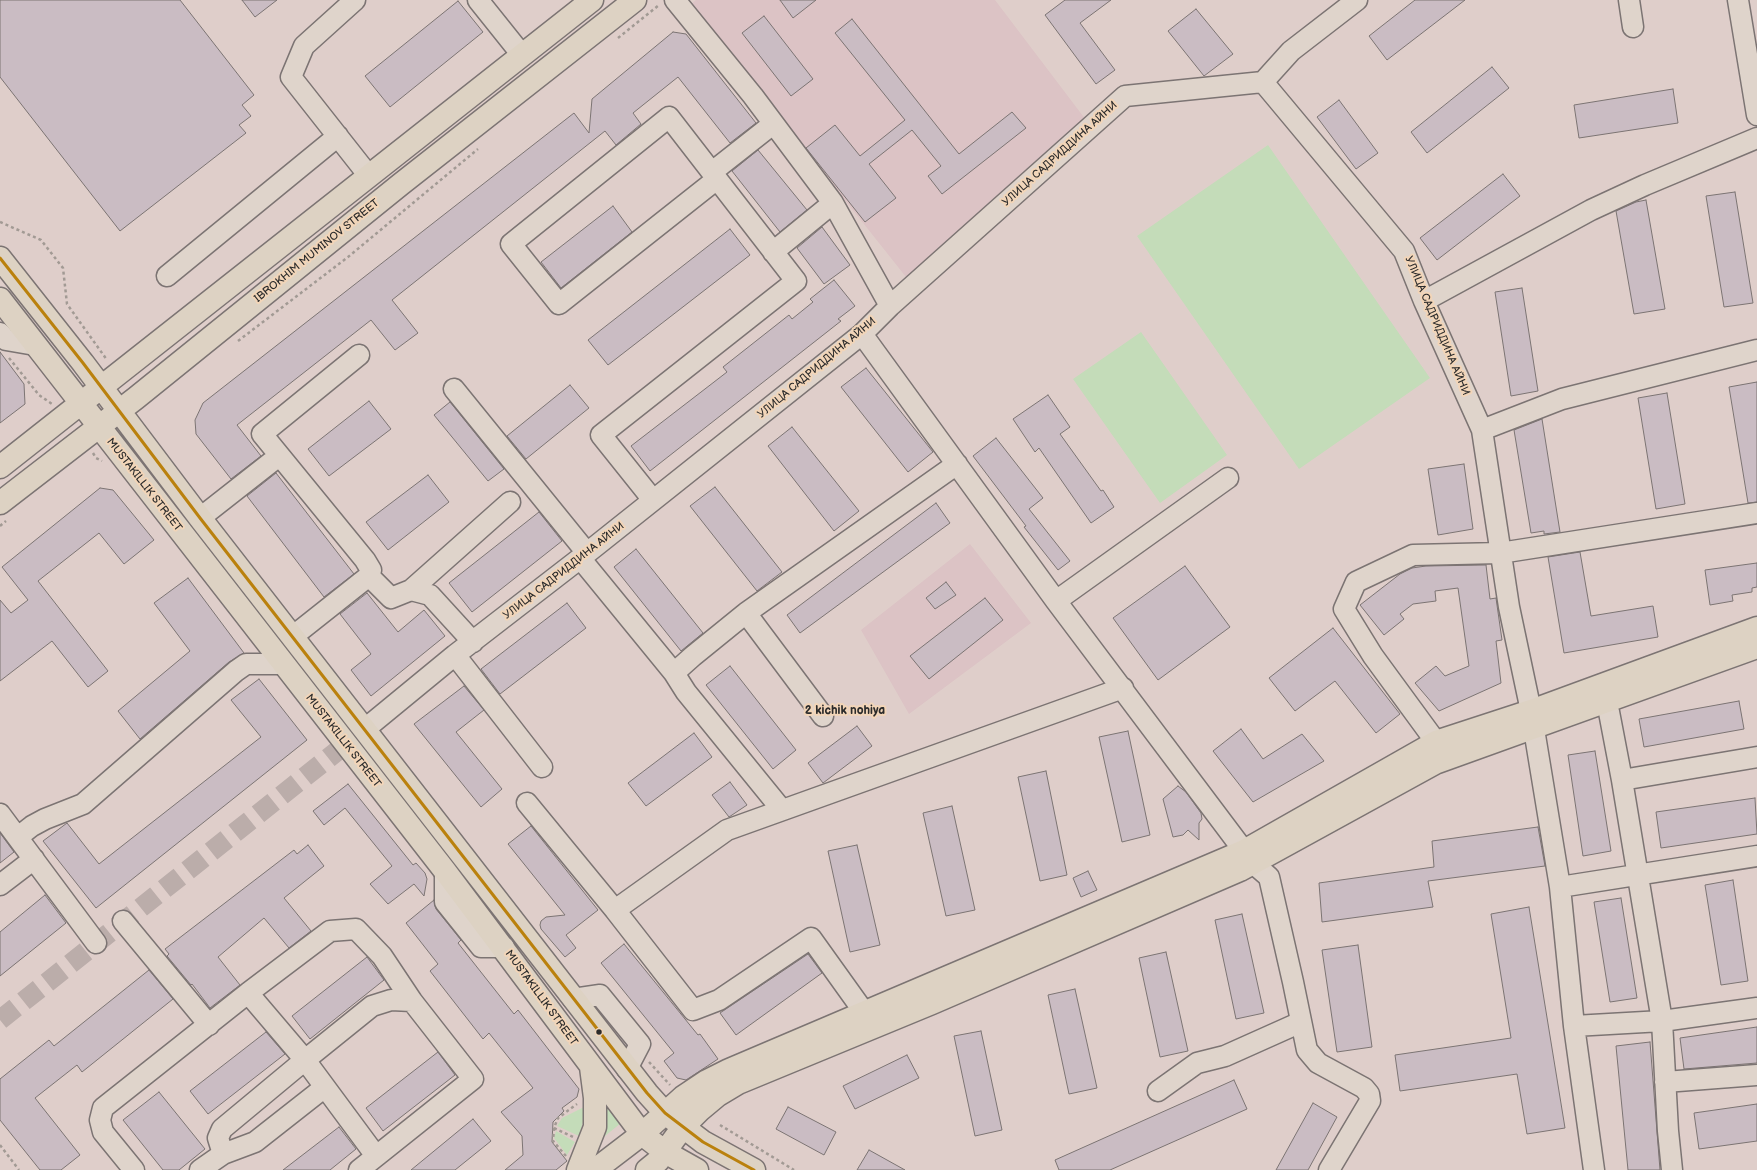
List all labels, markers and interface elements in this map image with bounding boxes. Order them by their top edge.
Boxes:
street label: УЛИЦА САДРИДДИНА АЙНИ [1000,99,1120,209]
street label: IBROKHIM MUMINOV STREET [252,197,382,305]
street label: УЛИЦА САДРИДДИНА АЙНИ [1402,254,1472,398]
street label: УЛИЦА САДРИДДИНА АЙНИ [755,315,879,421]
street label: MUSTAKILLIK STREET [103,436,185,534]
street label: УЛИЦА САДРИДДИНА АЙНИ [501,520,627,622]
street label: MUSTAKILLIK STREET [302,692,384,790]
district label: 2 kichik nohiya [805,704,885,718]
street label: MUSTAKILLIK STREET [502,948,580,1048]
unlabelled marker [594,1027,604,1037]

